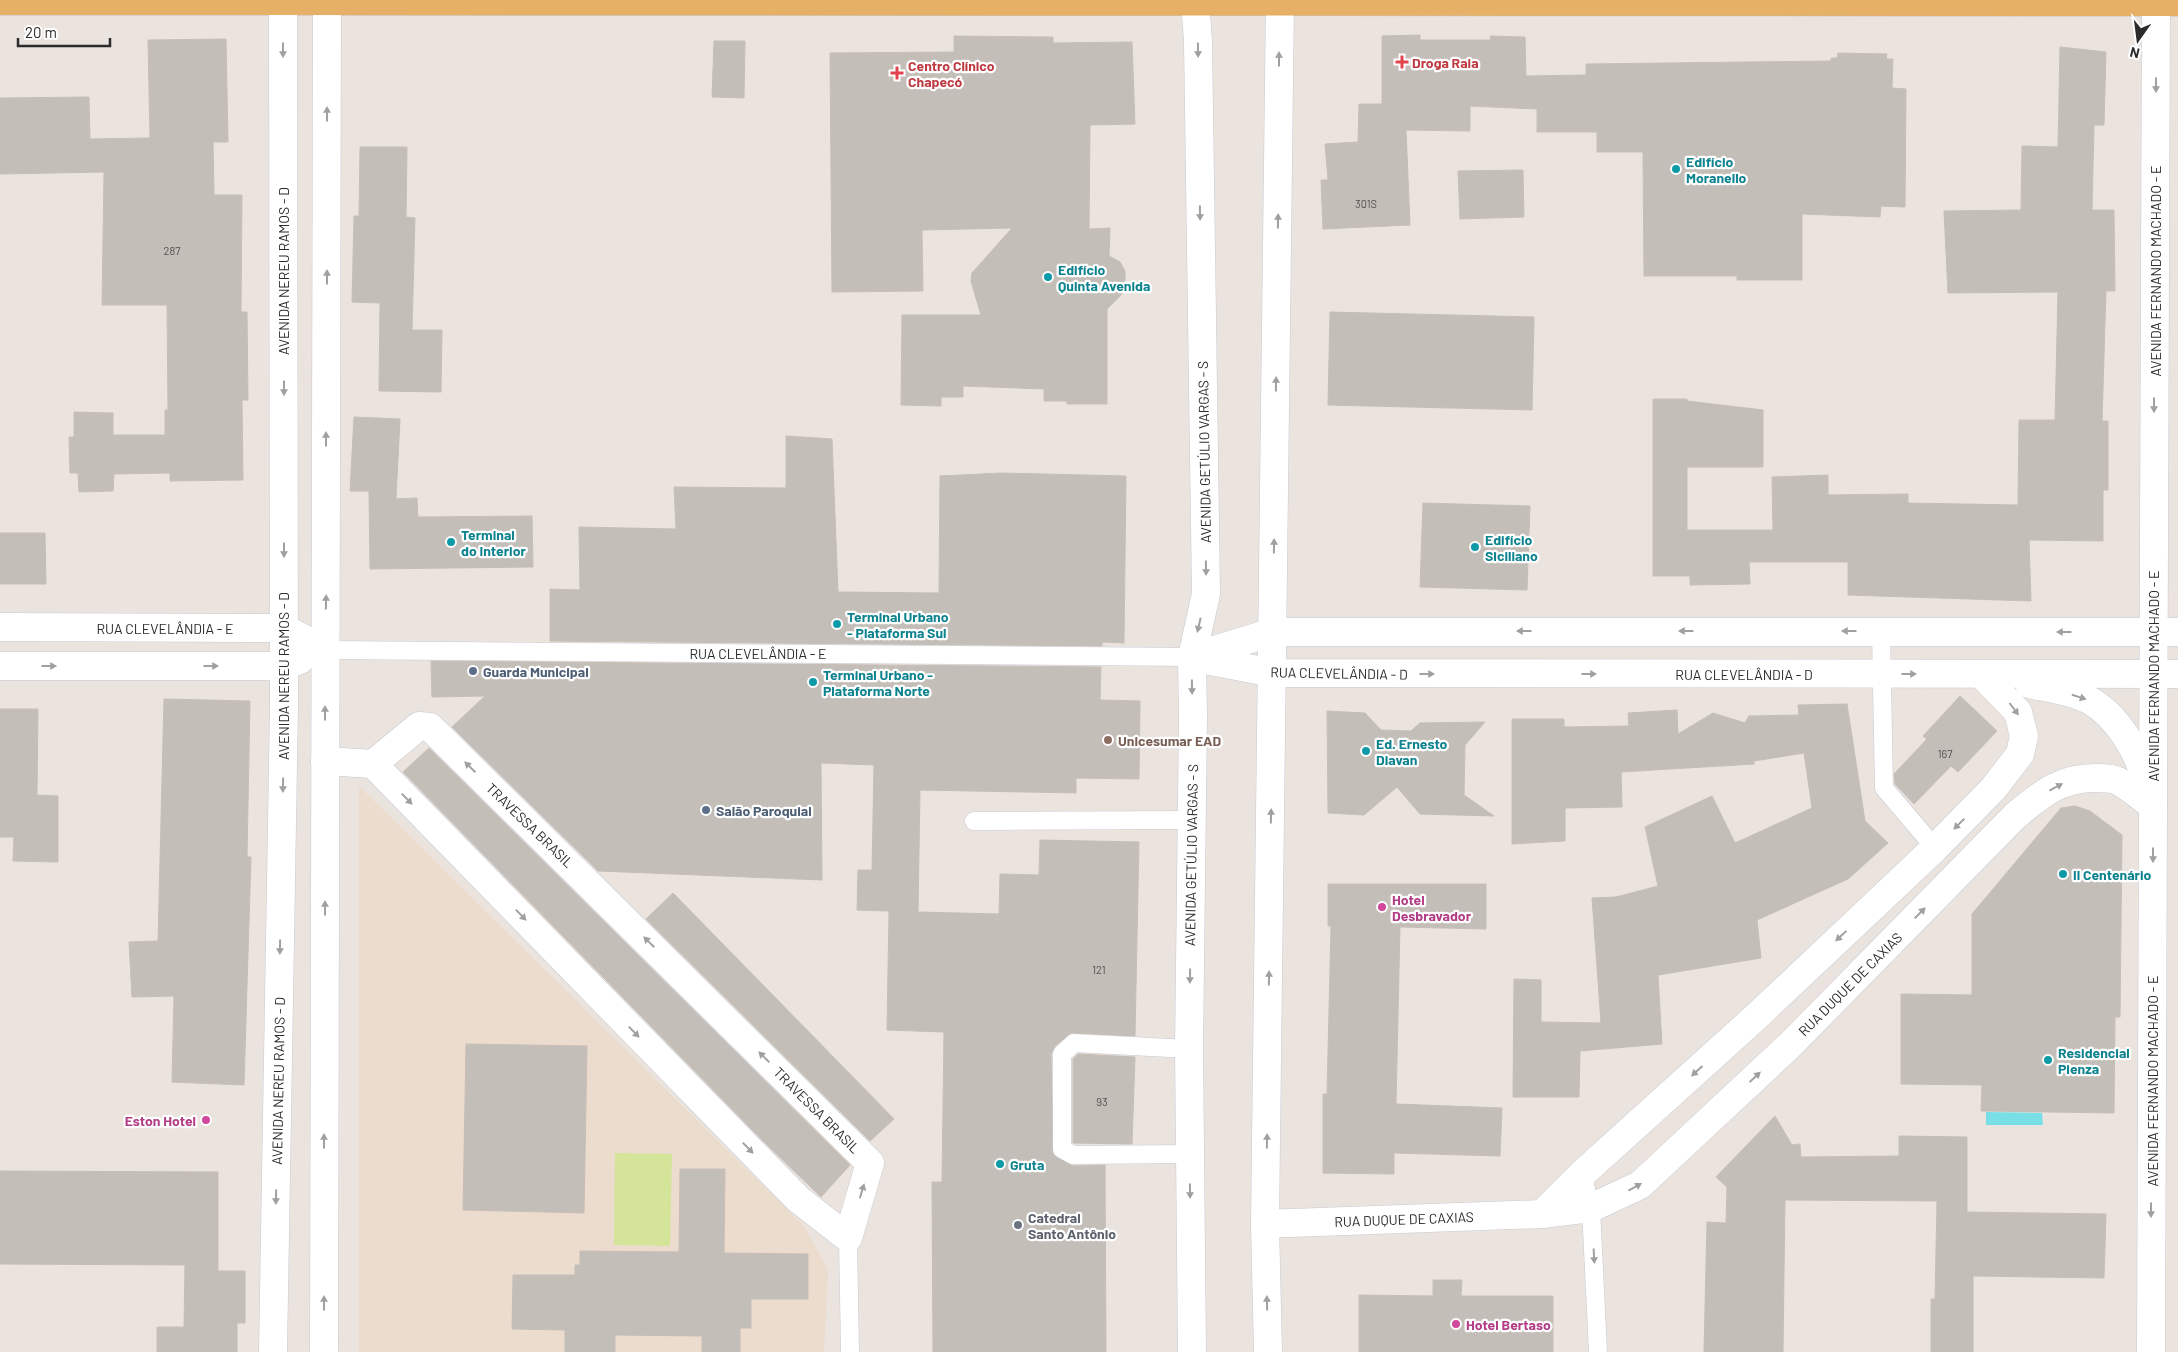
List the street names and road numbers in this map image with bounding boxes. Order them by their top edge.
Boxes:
street label: AVENIDA FERNANDO MACHADO - E [2147,166,2164,376]
street label: AVENIDA NEREU RAMOS - D [275,187,292,355]
street label: AVENIDA GETÚLIO VARGAS - S [1194,361,1214,543]
street label: AVENIDA FERNANDO MACHADO - E [2145,571,2162,781]
street label: AVENIDA NEREU RAMOS - D [275,592,292,760]
street label: RUA CLEVELÂNDIA - E [96,620,234,637]
street label: RUA CLEVELÂNDIA - E [689,645,827,662]
street label: RUA CLEVELÂNDIA - D [1270,663,1408,683]
street label: RUA CLEVELÂNDIA - D [1675,666,1813,683]
street label: AVENIDA GETÚLIO VARGAS - S [1181,764,1201,946]
street label: TRAVESSA BRASIL [483,779,577,871]
street label: RUA DUQUE DE CAXIAS [1795,929,1905,1039]
street label: AVENIDA FERNANDO MACHADO - E [2144,976,2161,1186]
street label: AVENIDA NEREU RAMOS - D [268,997,288,1165]
street label: TRAVESSA BRASIL [770,1063,864,1157]
street label: RUA DUQUE DE CAXIAS [1334,1208,1474,1230]

